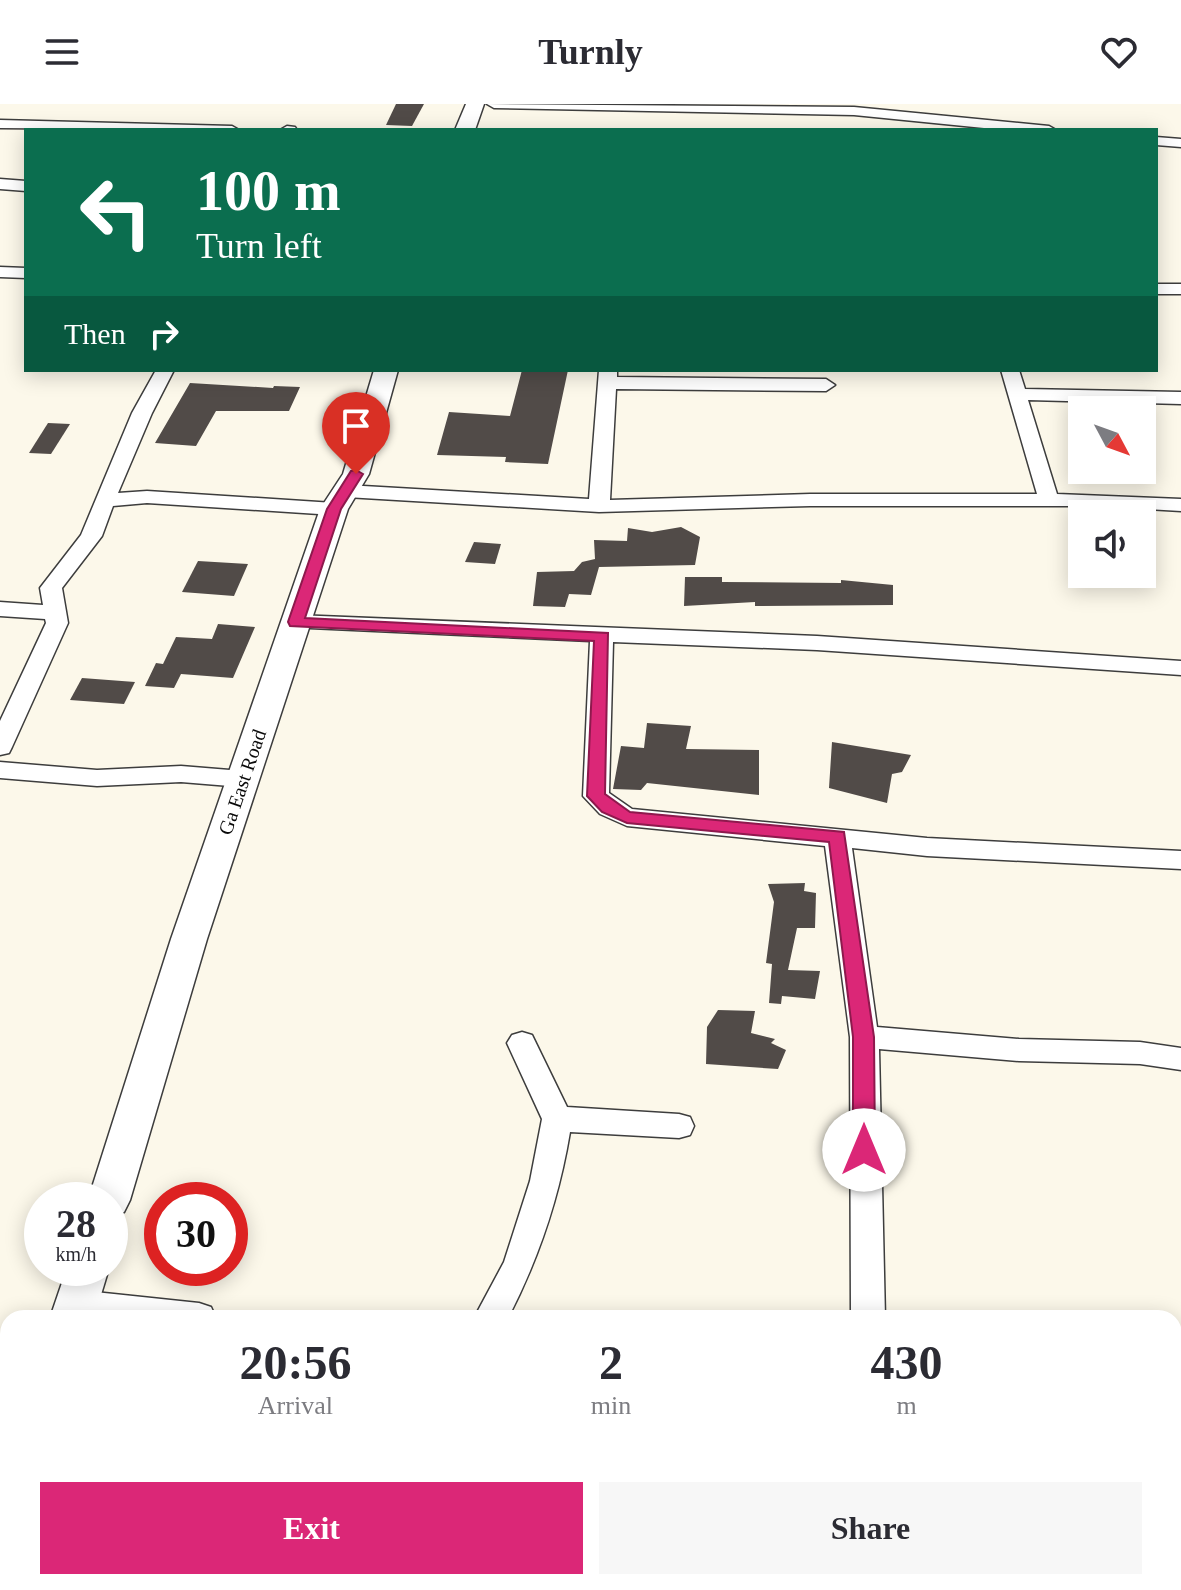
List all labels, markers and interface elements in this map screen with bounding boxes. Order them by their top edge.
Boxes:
icon: menu [40,30,84,74]
icon: heart [1097,30,1141,74]
text: Turnly [538,32,643,72]
icon: left [64,160,168,264]
text: 100 m [196,160,341,222]
text: Turn left [196,226,322,266]
icon: right [142,312,186,356]
text: Then [64,317,126,350]
pin [322,392,390,474]
north arrow [1068,396,1156,484]
map controls [1068,396,1156,588]
icon: arrive [334,404,378,448]
button: sound [1068,500,1156,588]
street label: Ga East Road [214,726,270,838]
position arrow [822,1108,906,1192]
speed limit sign: 30 [144,1182,248,1286]
text: 28 [56,1201,96,1246]
text: km/h [55,1243,97,1265]
text: 20:56 [239,1336,351,1389]
text: 2 [599,1336,623,1389]
text: 430 [871,1336,943,1389]
text: Arrival [258,1391,333,1420]
text: min [591,1391,631,1420]
text: m [896,1391,917,1420]
button: Exit [40,1482,583,1574]
button: Share [599,1482,1142,1574]

